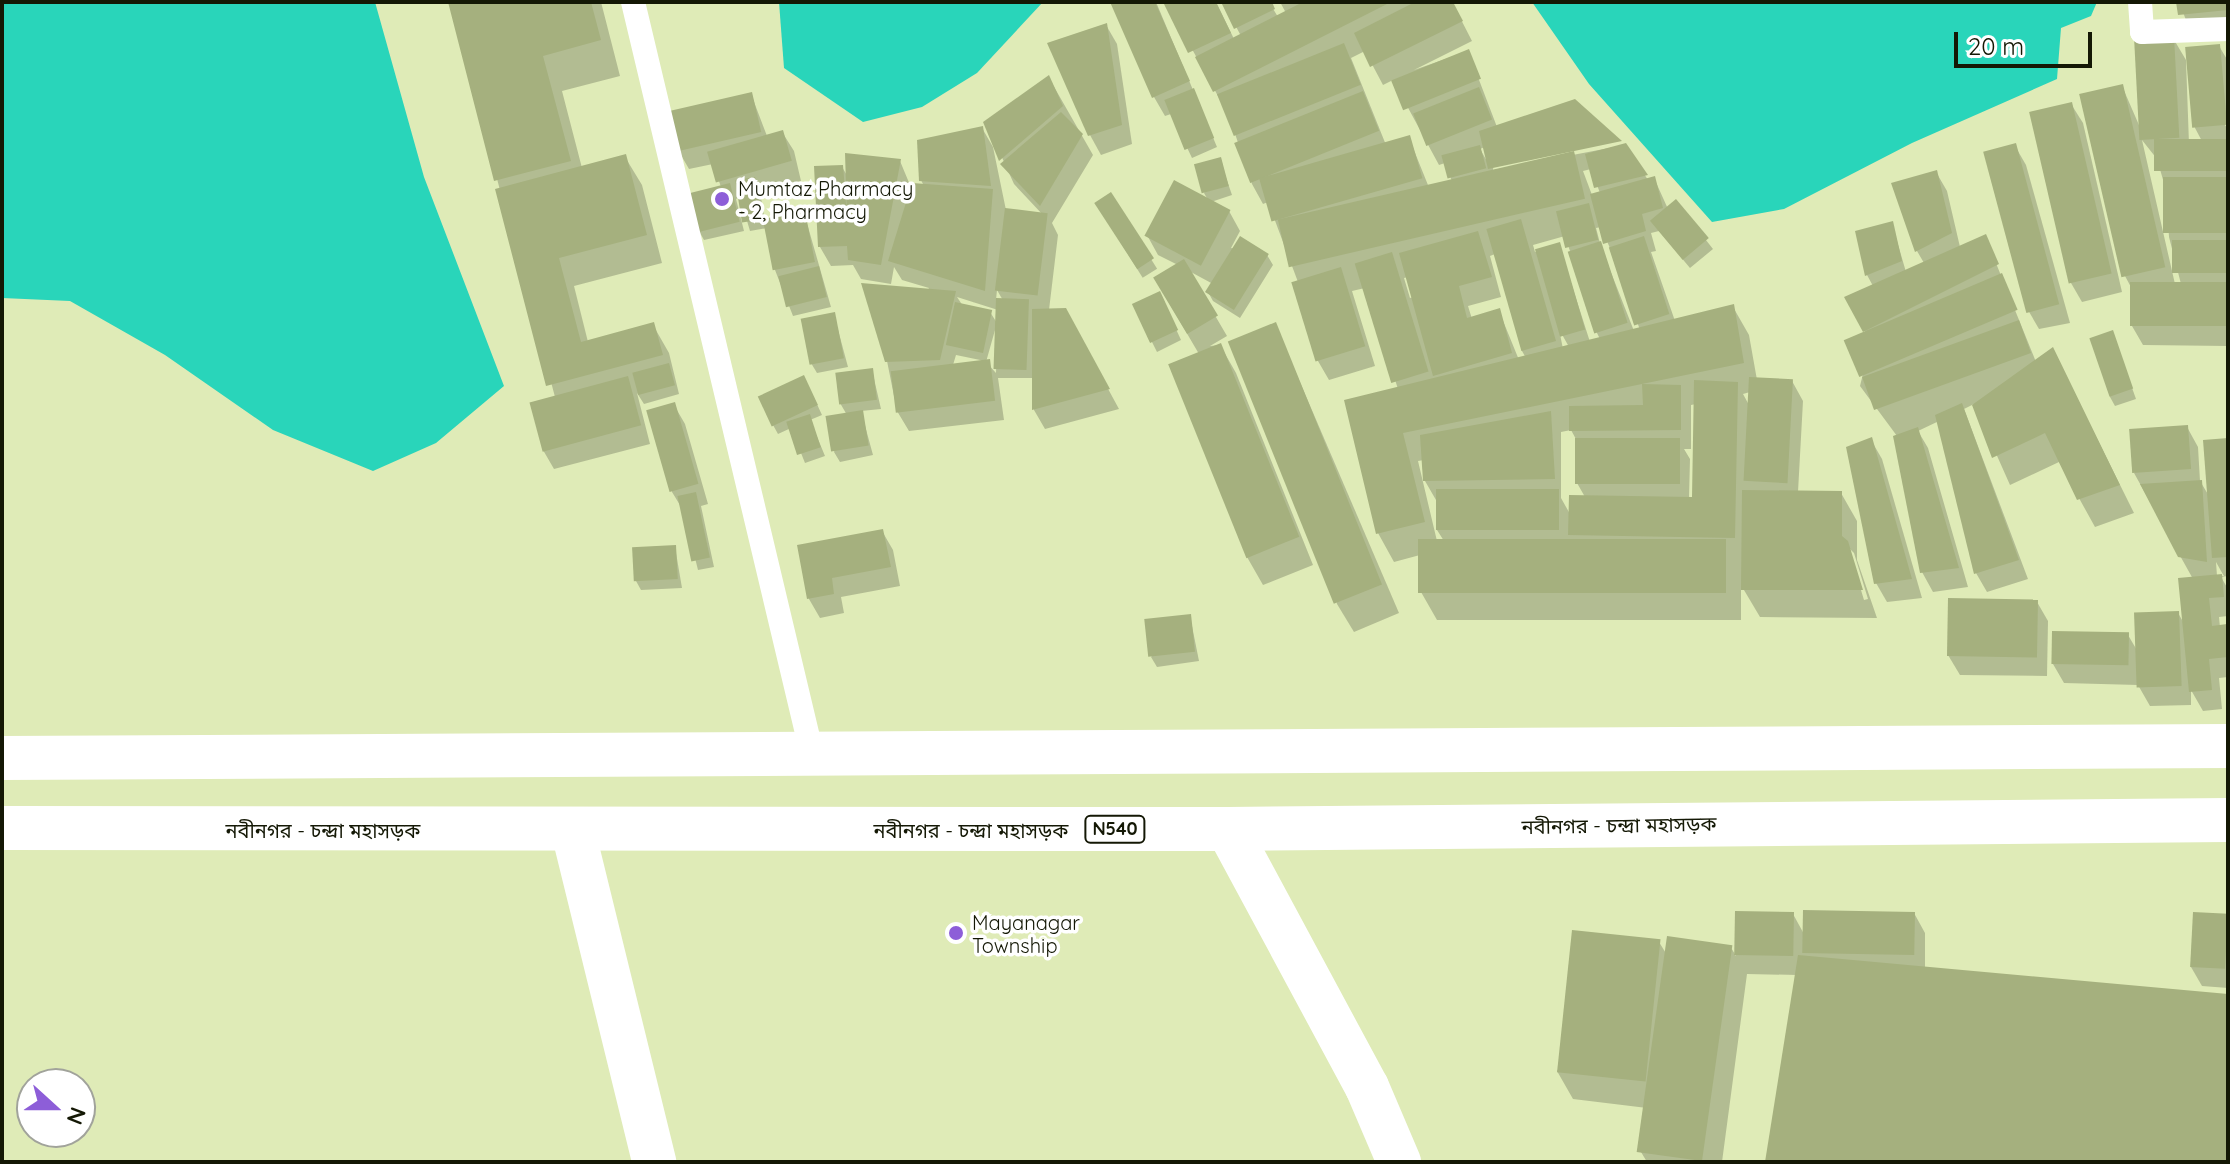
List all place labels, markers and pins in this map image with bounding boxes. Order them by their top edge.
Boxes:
place label: Mumtaz Pharmacy - 2, Pharmacy [738,176,913,223]
marker: Mumtaz Pharmacy - 2, Pharmacy [713,190,731,208]
place label: Mayanagar Township [972,910,1080,957]
marker: Mayanagar Township [947,924,965,942]

